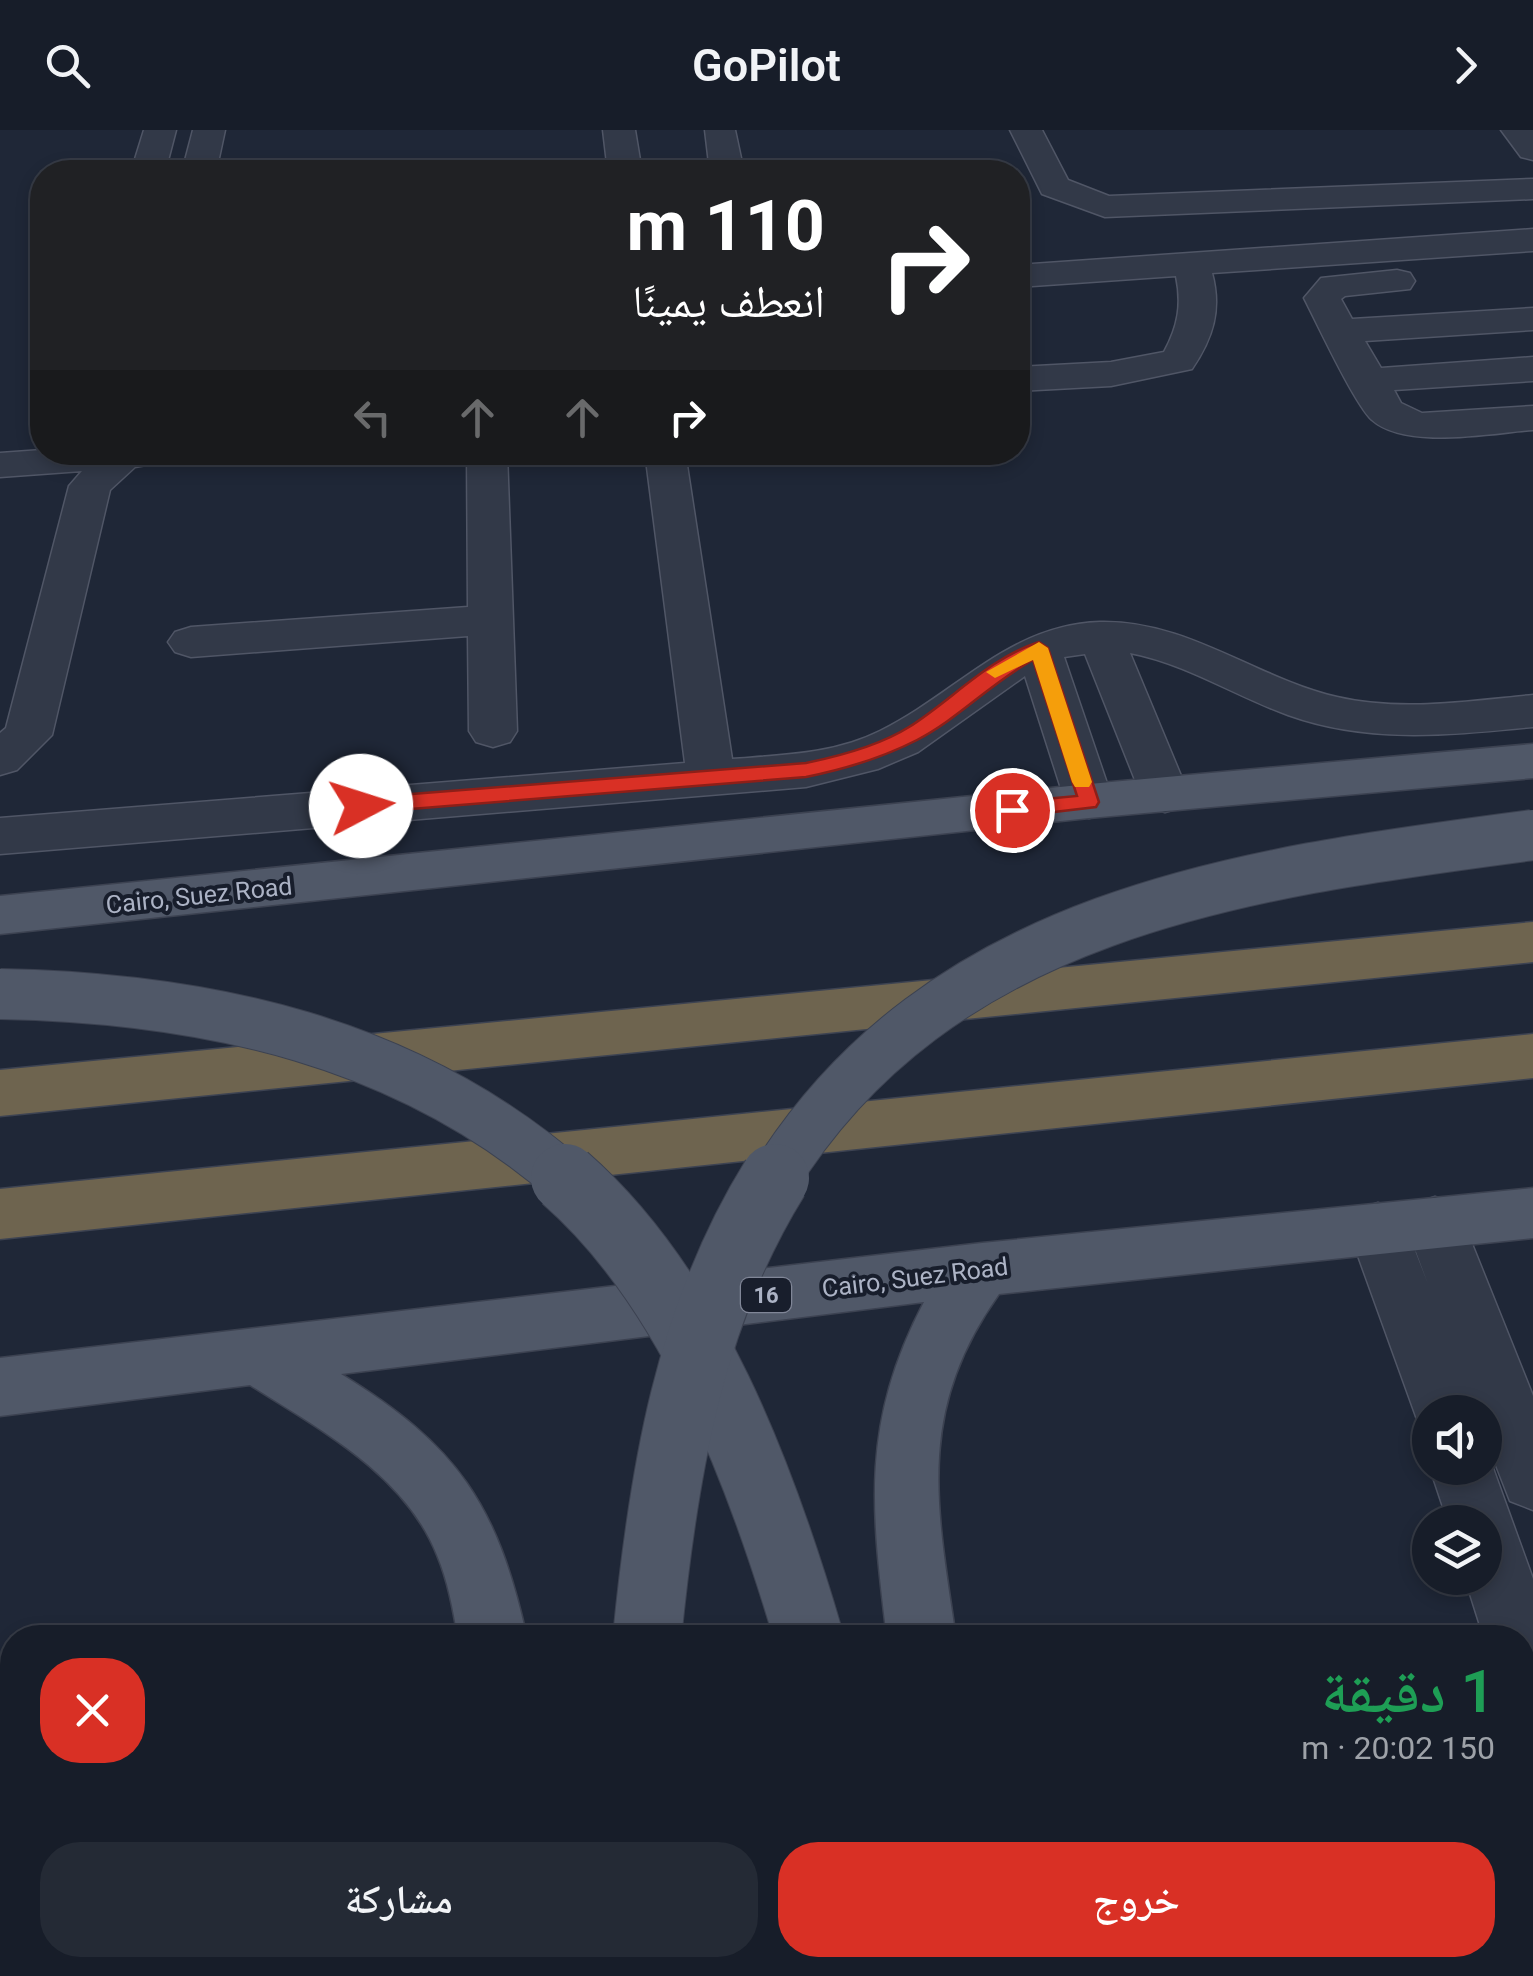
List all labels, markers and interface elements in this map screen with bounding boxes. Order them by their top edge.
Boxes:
icon: search [40,38,95,93]
icon: forward [1438,38,1493,93]
text: GoPilot [692,39,841,92]
text: 110 m [626,185,825,267]
icon: right [860,200,990,330]
text: انعطف يمينًا [632,275,825,328]
icon: left [345,390,400,445]
icon: ahead [450,390,505,445]
icon: ahead [555,390,610,445]
icon: right [660,390,715,445]
position arrow [309,754,413,858]
pin [970,768,1055,853]
icon: arrive [985,783,1040,838]
street label: Cairo, Suez Road [104,871,294,920]
street label: Cairo, Suez Road [820,1252,1010,1303]
road number: 16 [741,1278,791,1312]
map controls [1412,1395,1502,1595]
button: sound [1412,1395,1502,1485]
button: layers [1412,1505,1502,1595]
text: 1 دقيقة [1321,1656,1495,1727]
button: close [40,1658,145,1763]
text: 150 m · 20:02 [1301,1729,1495,1767]
button: مشاركة [40,1842,758,1957]
button: خروج [778,1842,1495,1957]

